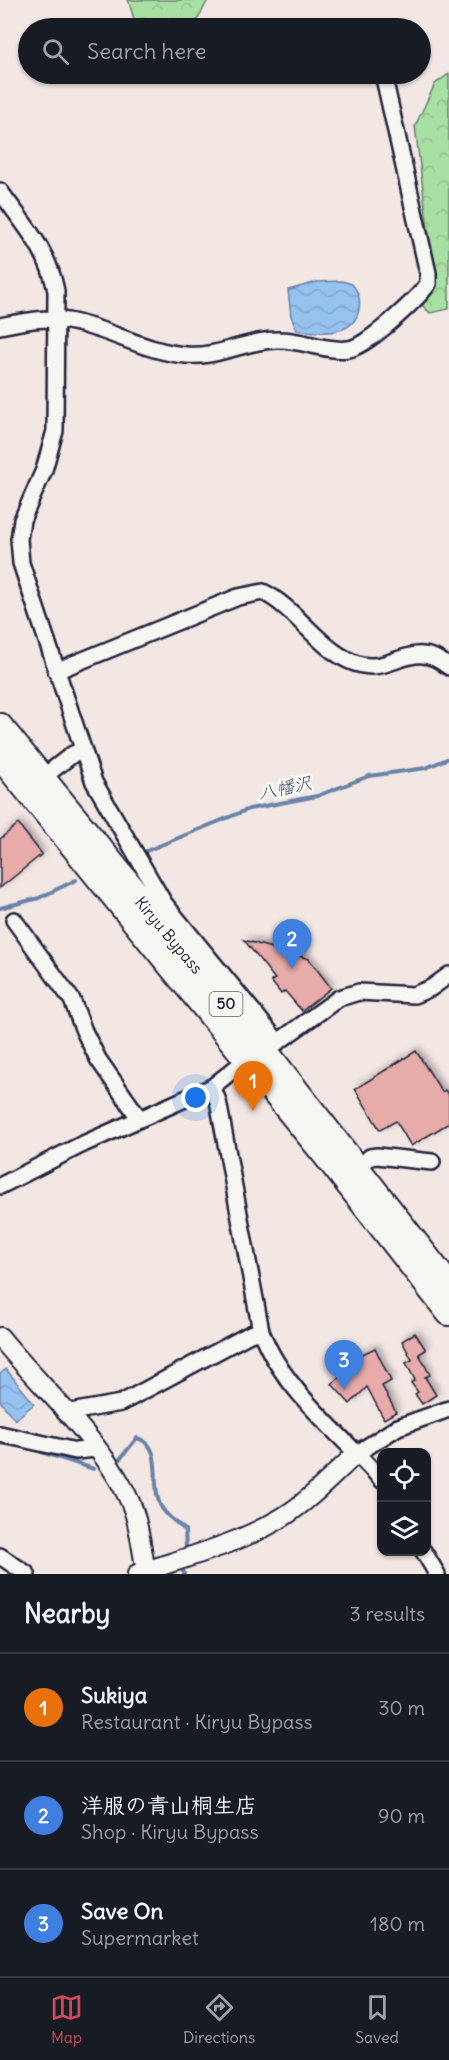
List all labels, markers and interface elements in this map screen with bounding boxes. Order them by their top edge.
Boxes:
search box [18,18,431,84]
icon: search [39,35,72,68]
text: Search here [87,37,206,65]
water label: 八幡沢 [256,770,315,804]
street label: Kiryu Bypass [131,892,207,978]
pin: 2 [272,920,312,969]
road number: 50 [210,992,242,1016]
pin: 1 [234,1062,272,1111]
your location [181,1083,210,1112]
pin: 3 [324,1340,364,1390]
map controls [377,1448,431,1556]
button: locate [377,1448,431,1502]
button: layers [377,1502,431,1556]
text: Nearby [24,1597,110,1630]
text: 3 results [349,1601,425,1626]
text: Sukiya [81,1681,147,1709]
text: 1 [40,1695,47,1720]
text: 30 m [378,1695,425,1720]
text: Restaurant · Kiryu Bypass [81,1709,313,1734]
text: 洋服の青山桐生店 [81,1791,257,1819]
text: 2 [38,1803,49,1828]
text: 90 m [378,1803,425,1828]
text: Shop · Kiryu Bypass [81,1819,259,1844]
text: Save On [81,1897,163,1925]
text: 3 [38,1911,49,1936]
text: 180 m [370,1911,425,1936]
text: Supermarket [81,1925,199,1950]
tab: Map [50,1991,83,2047]
tab: Directions [183,1991,255,2047]
tab: Saved [355,1991,399,2047]

